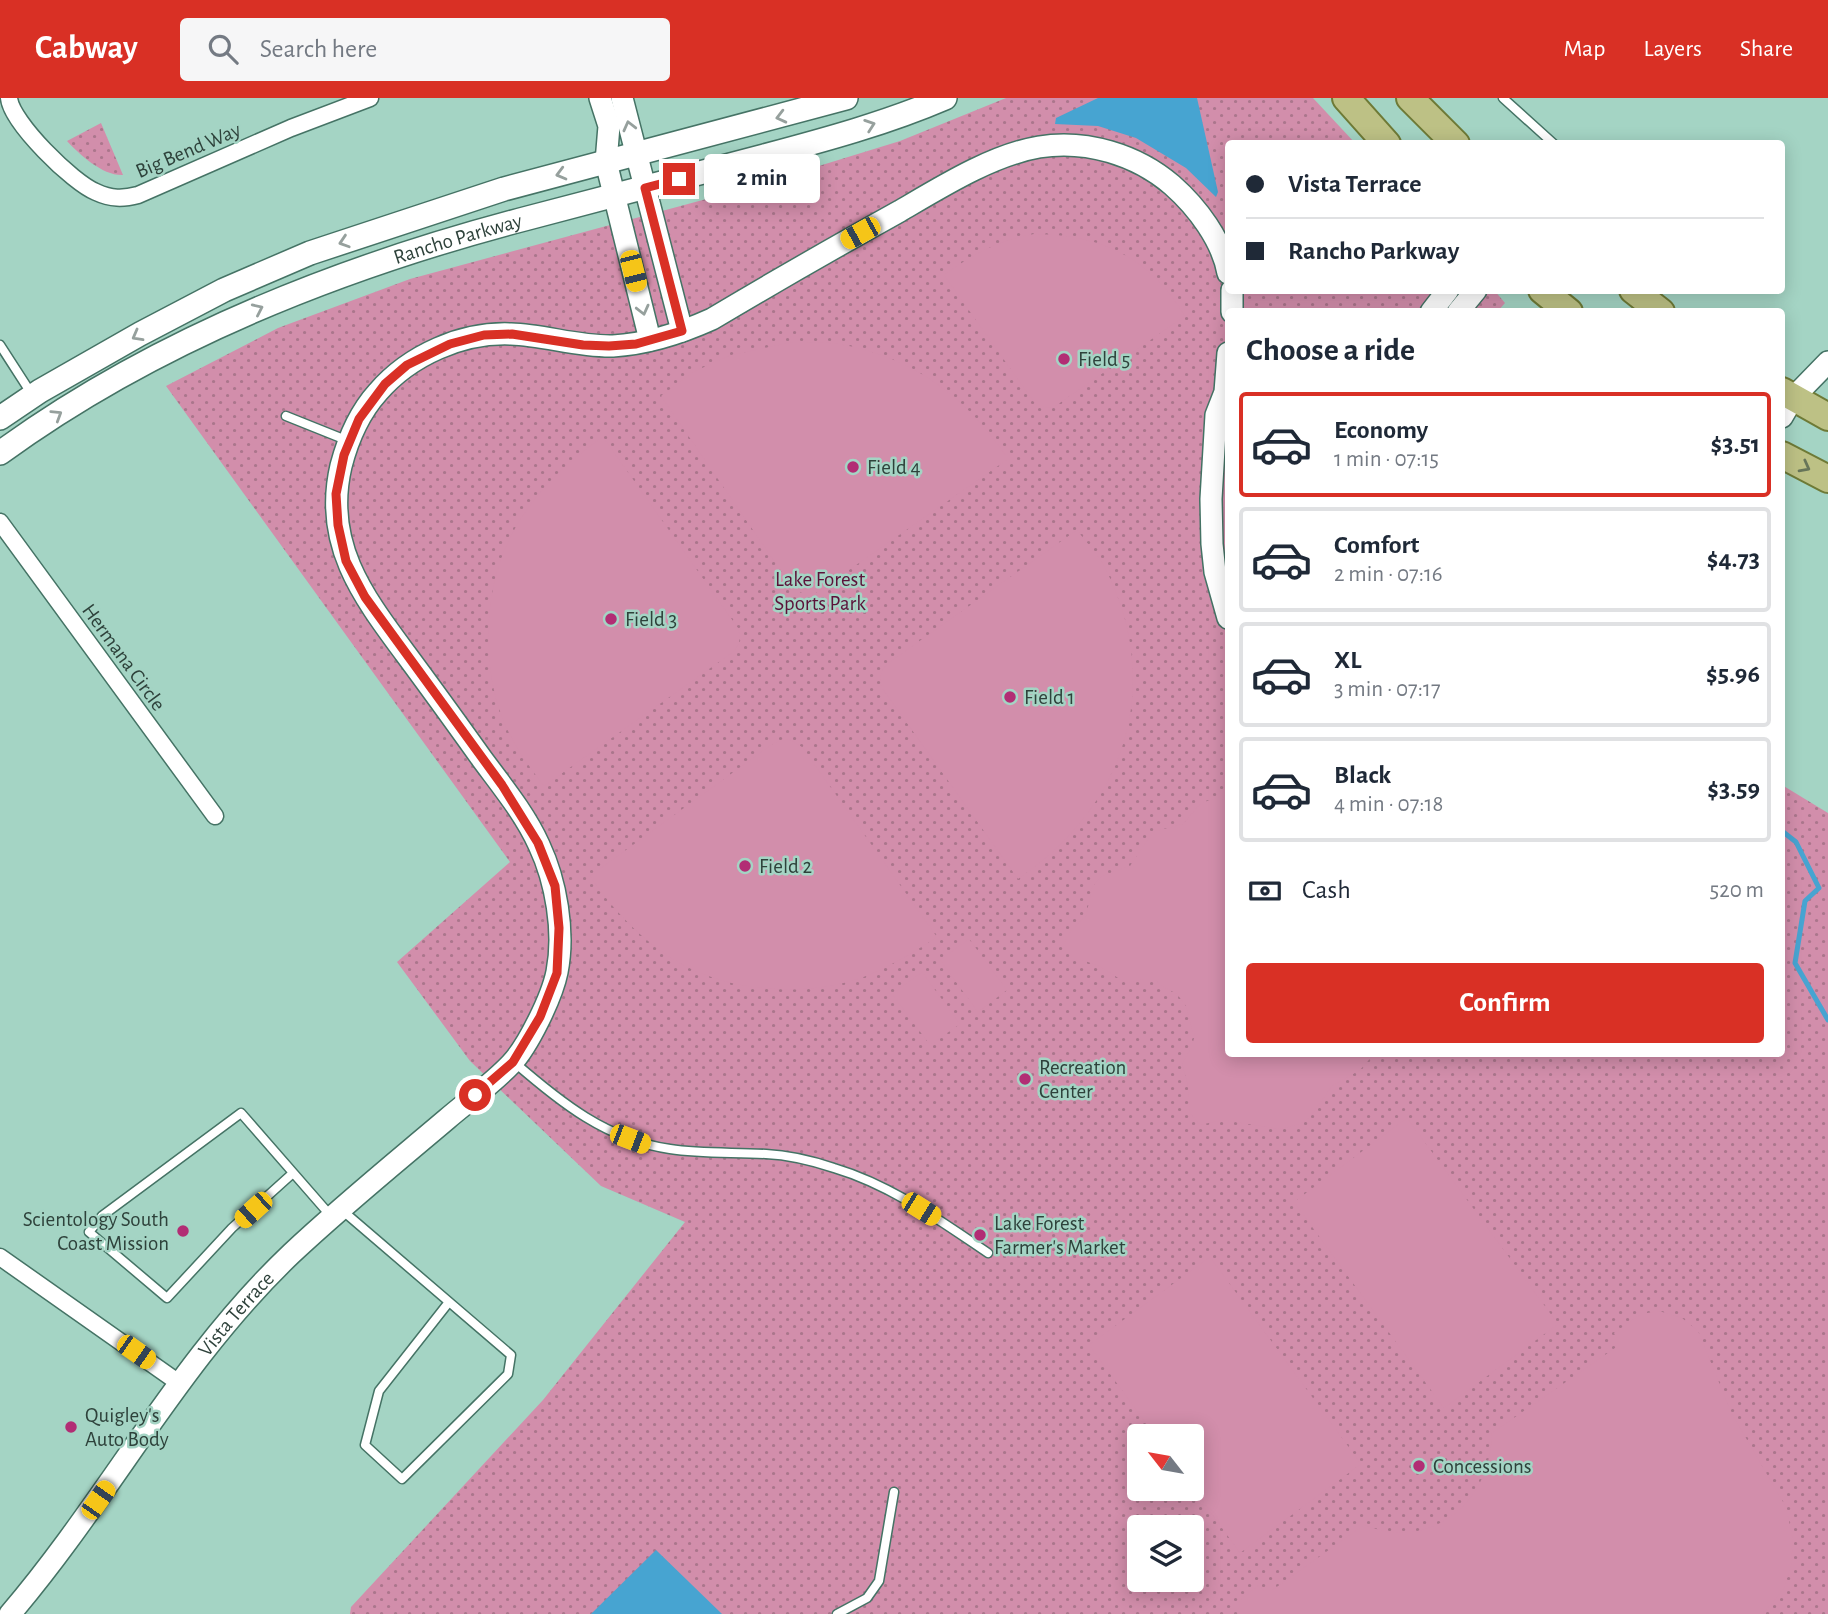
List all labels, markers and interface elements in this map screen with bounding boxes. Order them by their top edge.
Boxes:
search box [180,18,670,81]
icon: search [204,30,242,68]
text: Cabway [35,32,138,65]
text: Search here [260,36,377,62]
text: Map [1563,37,1605,61]
text: Layers [1643,37,1702,61]
text: Share [1740,37,1793,61]
one-way arrow [775,109,787,123]
street label: Big Bend Way [133,119,244,182]
one-way arrow [863,119,875,133]
one-way arrow [623,120,637,132]
callout: 2 min [704,154,819,204]
route end [663,163,695,195]
one-way arrow [555,166,567,180]
text: 2 min [736,167,788,190]
text: Vista Terrace [1288,171,1422,197]
street label: Rancho Parkway [391,210,524,268]
car [837,214,884,252]
one-way arrow [338,234,350,248]
text: Rancho Parkway [1288,238,1459,264]
car [618,248,649,294]
one-way arrow [635,303,649,315]
one-way arrow [251,304,263,318]
one-way arrow [132,328,144,341]
text: Choose a ride [1246,334,1415,366]
place label: Field 5 [1078,349,1130,370]
marker: Field 5 [1056,351,1072,367]
one-way arrow [50,411,63,424]
icon: car [1250,413,1313,476]
text: Economy [1334,417,1428,443]
text: $3.51 [1711,431,1760,457]
text: 1 min · 07:15 [1334,448,1439,471]
place label: Field 4 [867,457,921,478]
marker: Field 4 [845,459,861,475]
one-way arrow [1798,459,1810,472]
icon: car [1250,528,1313,591]
text: Comfort [1334,532,1419,558]
text: $4.73 [1707,546,1760,572]
text: 2 min · 07:16 [1334,563,1443,586]
park label: Lake Forest Sports Park [774,569,866,614]
street label: Hermana Circle [78,600,169,715]
place label: Field 3 [625,609,677,630]
marker: Field 3 [603,611,619,627]
icon: car [1250,643,1313,706]
text: XL [1334,647,1361,673]
text: $5.96 [1706,661,1760,687]
text: 3 min · 07:17 [1334,678,1440,701]
place label: Field 1 [1024,687,1075,708]
marker: Field 1 [1002,689,1018,705]
icon: car [1250,758,1313,821]
text: Black [1334,762,1391,788]
text: $3.59 [1707,776,1760,802]
text: 4 min · 07:18 [1334,793,1443,816]
place label: Field 2 [759,856,812,877]
marker: Field 2 [737,858,753,874]
icon: cash [1246,872,1284,910]
text: Cash [1302,877,1351,903]
text: 520 m [1710,879,1764,902]
button: Confirm [1246,963,1764,1043]
place label: Recreation Center [1039,1057,1126,1102]
marker: Recreation Center [1017,1071,1033,1087]
route start [459,1079,491,1111]
car [607,1122,654,1156]
car [231,1188,276,1232]
car [898,1189,945,1229]
place label: Scientology South Coast Mission [23,1209,169,1254]
place label: Lake Forest Farmer's Market [994,1213,1126,1258]
marker: Scientology South Coast Mission [175,1223,191,1239]
marker: Lake Forest Farmer's Market [972,1227,988,1243]
street label: Vista Terrace [194,1268,278,1360]
car [113,1331,160,1373]
place label: Quigley's Auto Body [85,1405,169,1450]
marker: Quigley's Auto Body [63,1419,79,1435]
north arrow [1127,1424,1204,1502]
map controls [1127,1424,1204,1592]
place label: Concessions [1433,1456,1532,1477]
marker: Concessions [1411,1458,1427,1474]
car [78,1477,119,1523]
button: layers [1127,1515,1204,1592]

